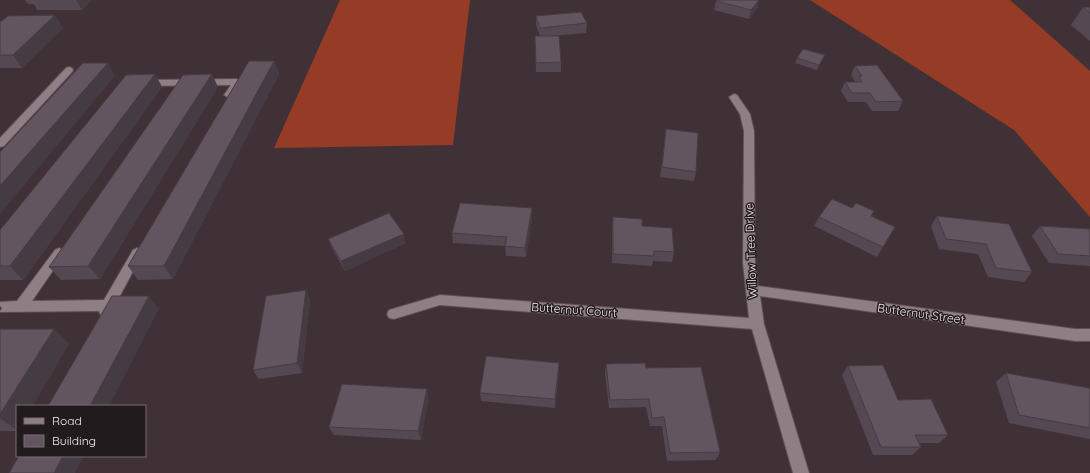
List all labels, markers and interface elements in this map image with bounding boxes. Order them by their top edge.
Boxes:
street label: Willow Tree Drive [741,203,760,299]
street label: Butternut Court [531,299,617,320]
street label: Butternut Street [876,300,966,327]
legend [16,405,146,457]
text: Road [52,413,82,428]
text: Building [52,433,96,448]

